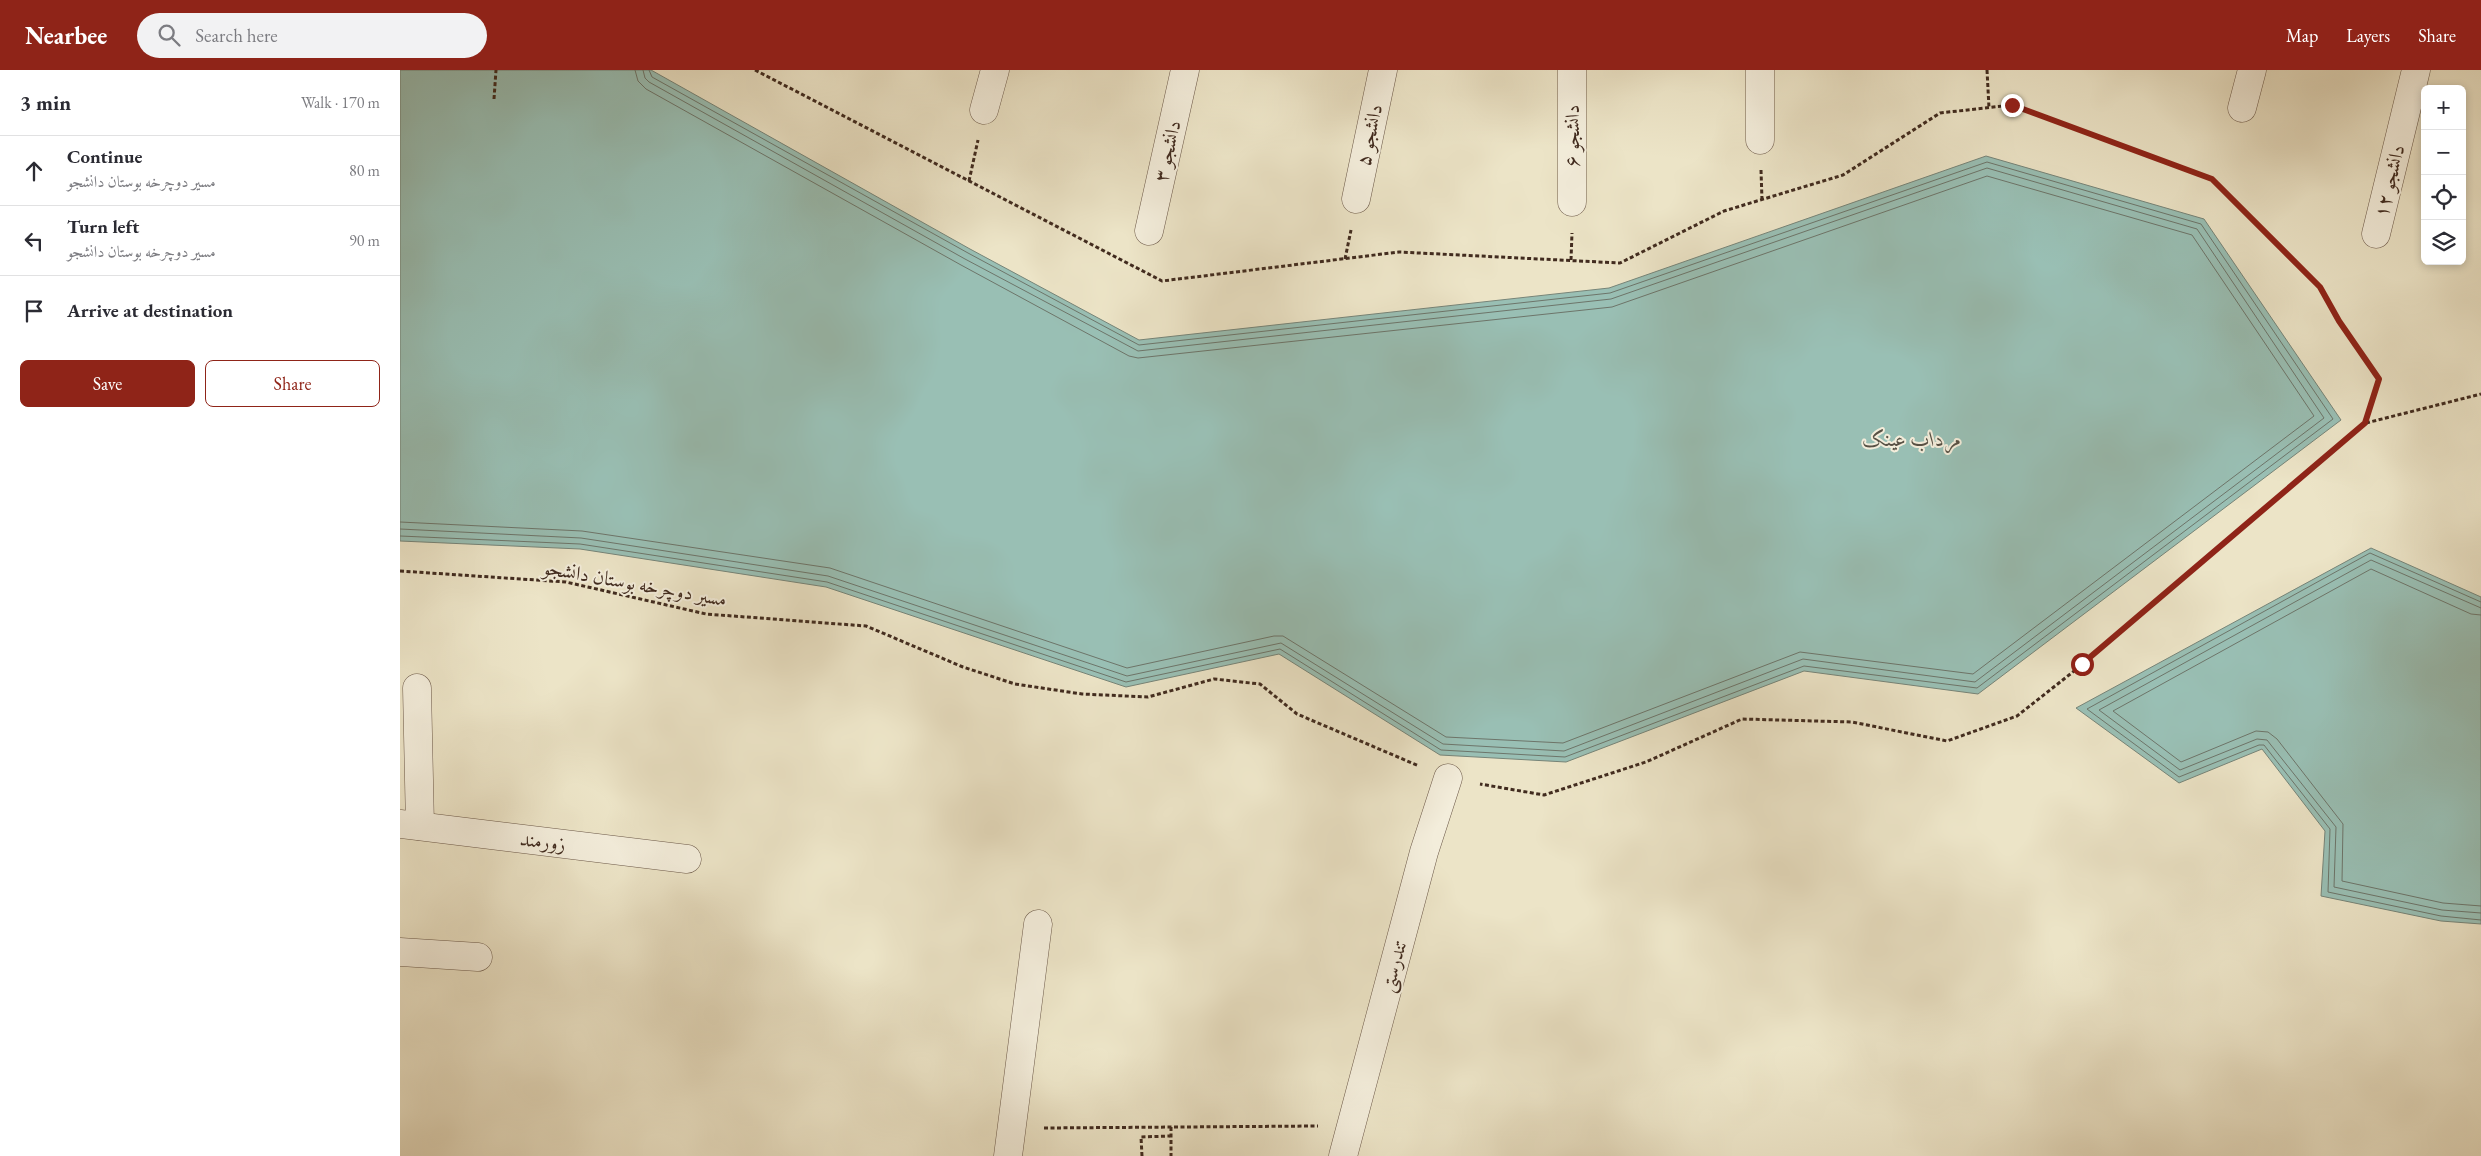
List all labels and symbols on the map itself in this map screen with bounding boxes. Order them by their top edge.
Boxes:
route end [2001,94,2024,117]
street label: دانشجو ۵ [1350,102,1388,168]
street label: دانشجو ۶ [1559,105,1585,167]
street label: دانشجو ۳ [1147,118,1187,184]
street label: دانشجو ۱۲ [2367,142,2411,220]
water label: مرداب عینک [1863,425,1961,454]
street label: مسیر دوچرخه بوستان دانشجو [539,554,729,613]
route start [2071,653,2094,676]
street label: زورمند [519,825,567,857]
street label: تندرستی [1374,937,1414,996]

